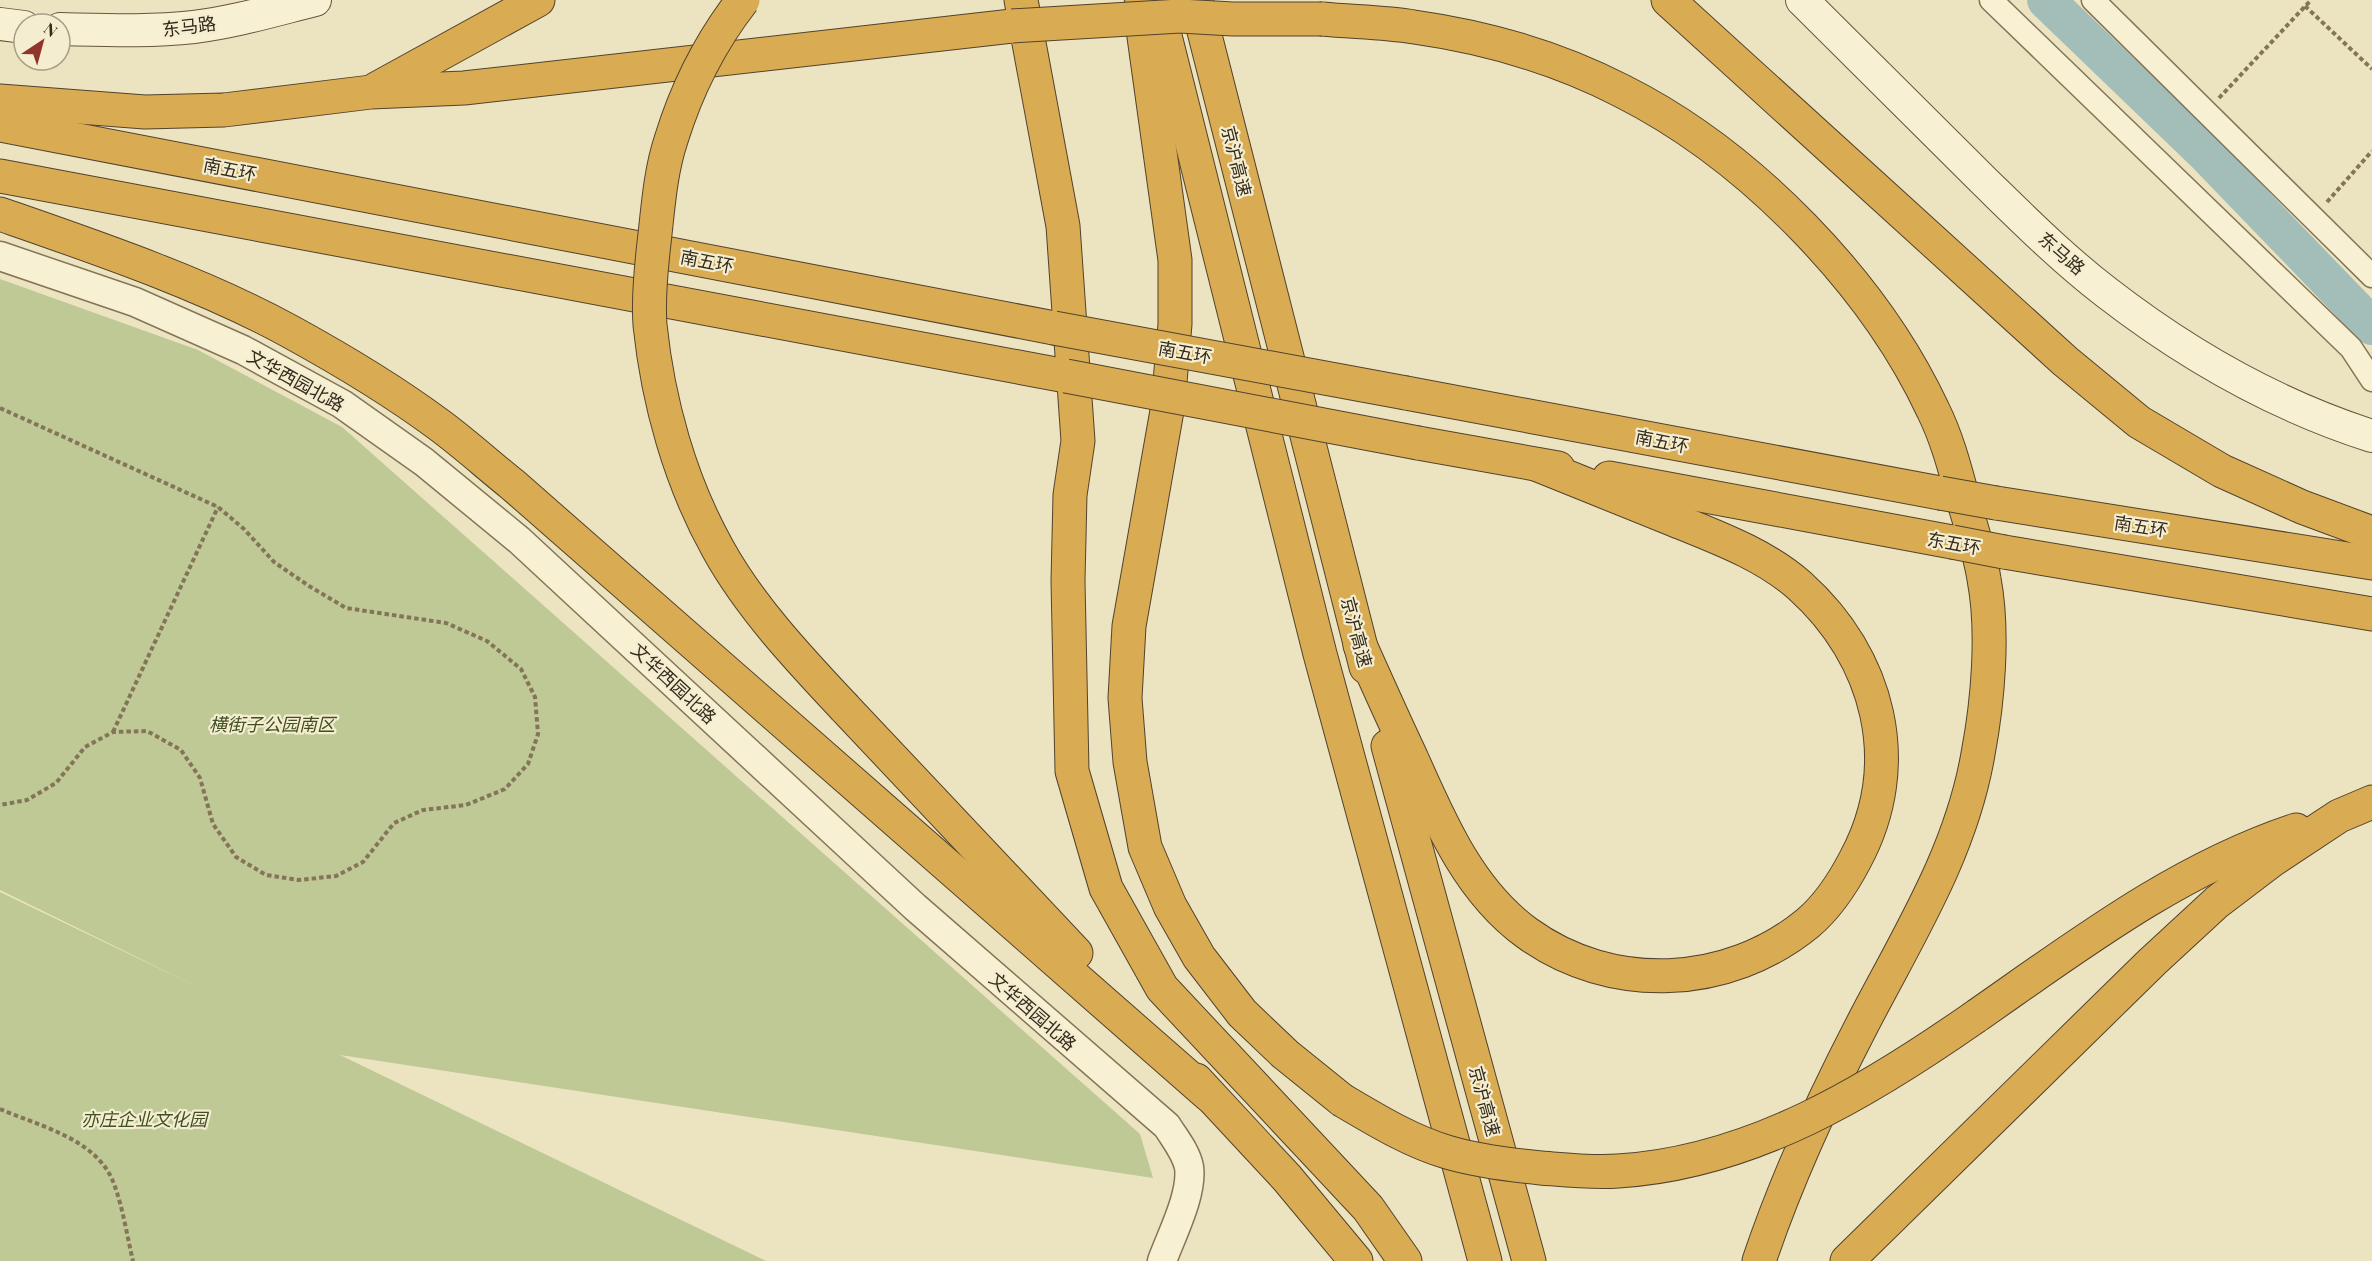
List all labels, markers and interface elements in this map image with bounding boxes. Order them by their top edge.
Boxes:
street label: 东马路 [161,11,217,41]
north arrow [12,12,72,72]
text: N [40,18,62,42]
street label: 京沪高速 [1217,123,1257,199]
street label: 南五环 [201,152,259,186]
street label: 东马路 [2034,226,2090,280]
street label: 南五环 [678,244,736,278]
street label: 南五环 [1156,335,1214,369]
street label: 文华西园北路 [243,343,349,417]
street label: 南五环 [1633,424,1691,458]
street label: 南五环 [2112,510,2170,542]
street label: 东五环 [1925,526,1983,560]
street label: 京沪高速 [1336,594,1378,670]
street label: 文华西园北路 [626,637,722,729]
park label: 横街子公园南区 [209,712,338,736]
street label: 文华西园北路 [984,967,1082,1055]
street label: 京沪高速 [1464,1063,1506,1139]
park label: 亦庄企业文化园 [81,1107,210,1131]

